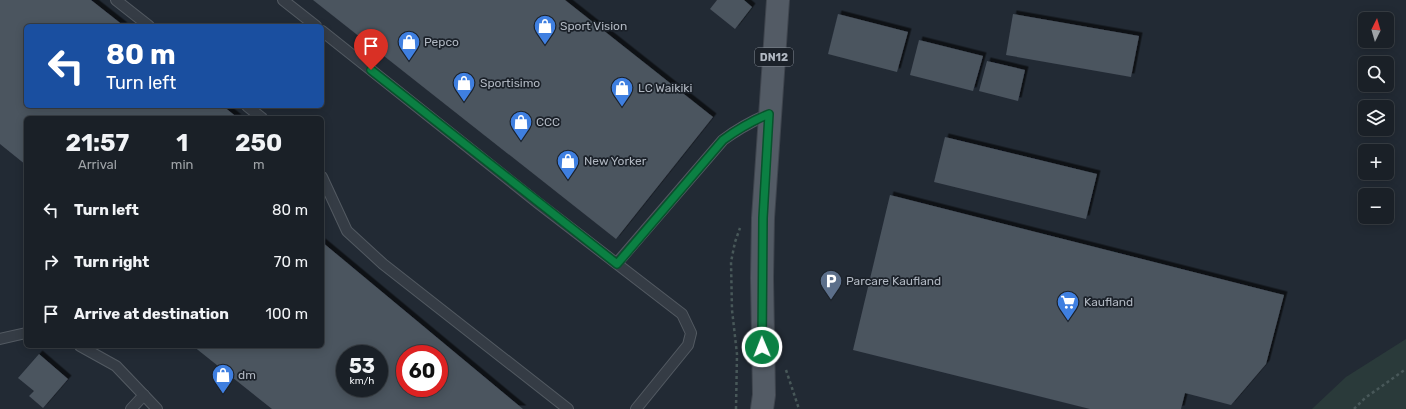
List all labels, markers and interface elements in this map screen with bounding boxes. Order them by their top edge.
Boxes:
north arrow [1358,12,1394,48]
map controls [1358,12,1394,224]
shop icon: Sport Vision [532,13,558,46]
place label: Sport Vision [560,19,627,33]
pin [354,29,388,70]
shop icon: Pepco [396,29,422,62]
icon: arrive [360,35,382,57]
place label: Pepco [424,35,459,49]
text: 80 m [106,38,176,71]
icon: left [40,40,92,92]
road number: DN12 [755,48,793,66]
button: search [1358,56,1394,92]
shop icon: Sportisimo [451,70,477,103]
text: Turn left [106,72,176,94]
shop icon: LC Waikiki [609,75,635,108]
place label: Sportisimo [480,76,540,90]
place label: LC Waikiki [638,81,693,95]
button: layers [1358,100,1394,136]
shop icon: CCC [508,109,534,142]
place label: CCC [536,115,560,129]
text: 21:57 [66,129,129,157]
text: 1 [176,129,188,157]
text: 250 [235,129,282,157]
button: + [1358,144,1394,180]
shop icon: New Yorker [555,148,581,181]
place label: New Yorker [584,154,647,168]
text: Arrival [78,157,117,172]
text: min [171,157,193,172]
text: m [253,157,264,172]
button: − [1358,188,1394,224]
icon: left [40,199,62,221]
text: Turn left [74,201,139,219]
text: 80 m [272,201,308,219]
icon: right [40,251,62,273]
text: Turn right [74,253,149,271]
text: 70 m [274,253,308,271]
parking icon: Parcare Kaufland [818,268,844,301]
place label: Parcare Kaufland [846,274,941,288]
supermarket icon: Kaufland [1055,289,1081,322]
place label: Kaufland [1084,295,1133,309]
icon: arrive [40,303,62,325]
text: Arrive at destination [74,305,229,323]
text: 100 m [266,305,308,323]
position arrow [741,326,783,368]
speed limit sign: 60 [396,345,448,397]
text: 53 [349,354,375,378]
shop icon: dm [210,362,236,395]
place label: dm [238,368,256,382]
text: km/h [350,375,374,387]

